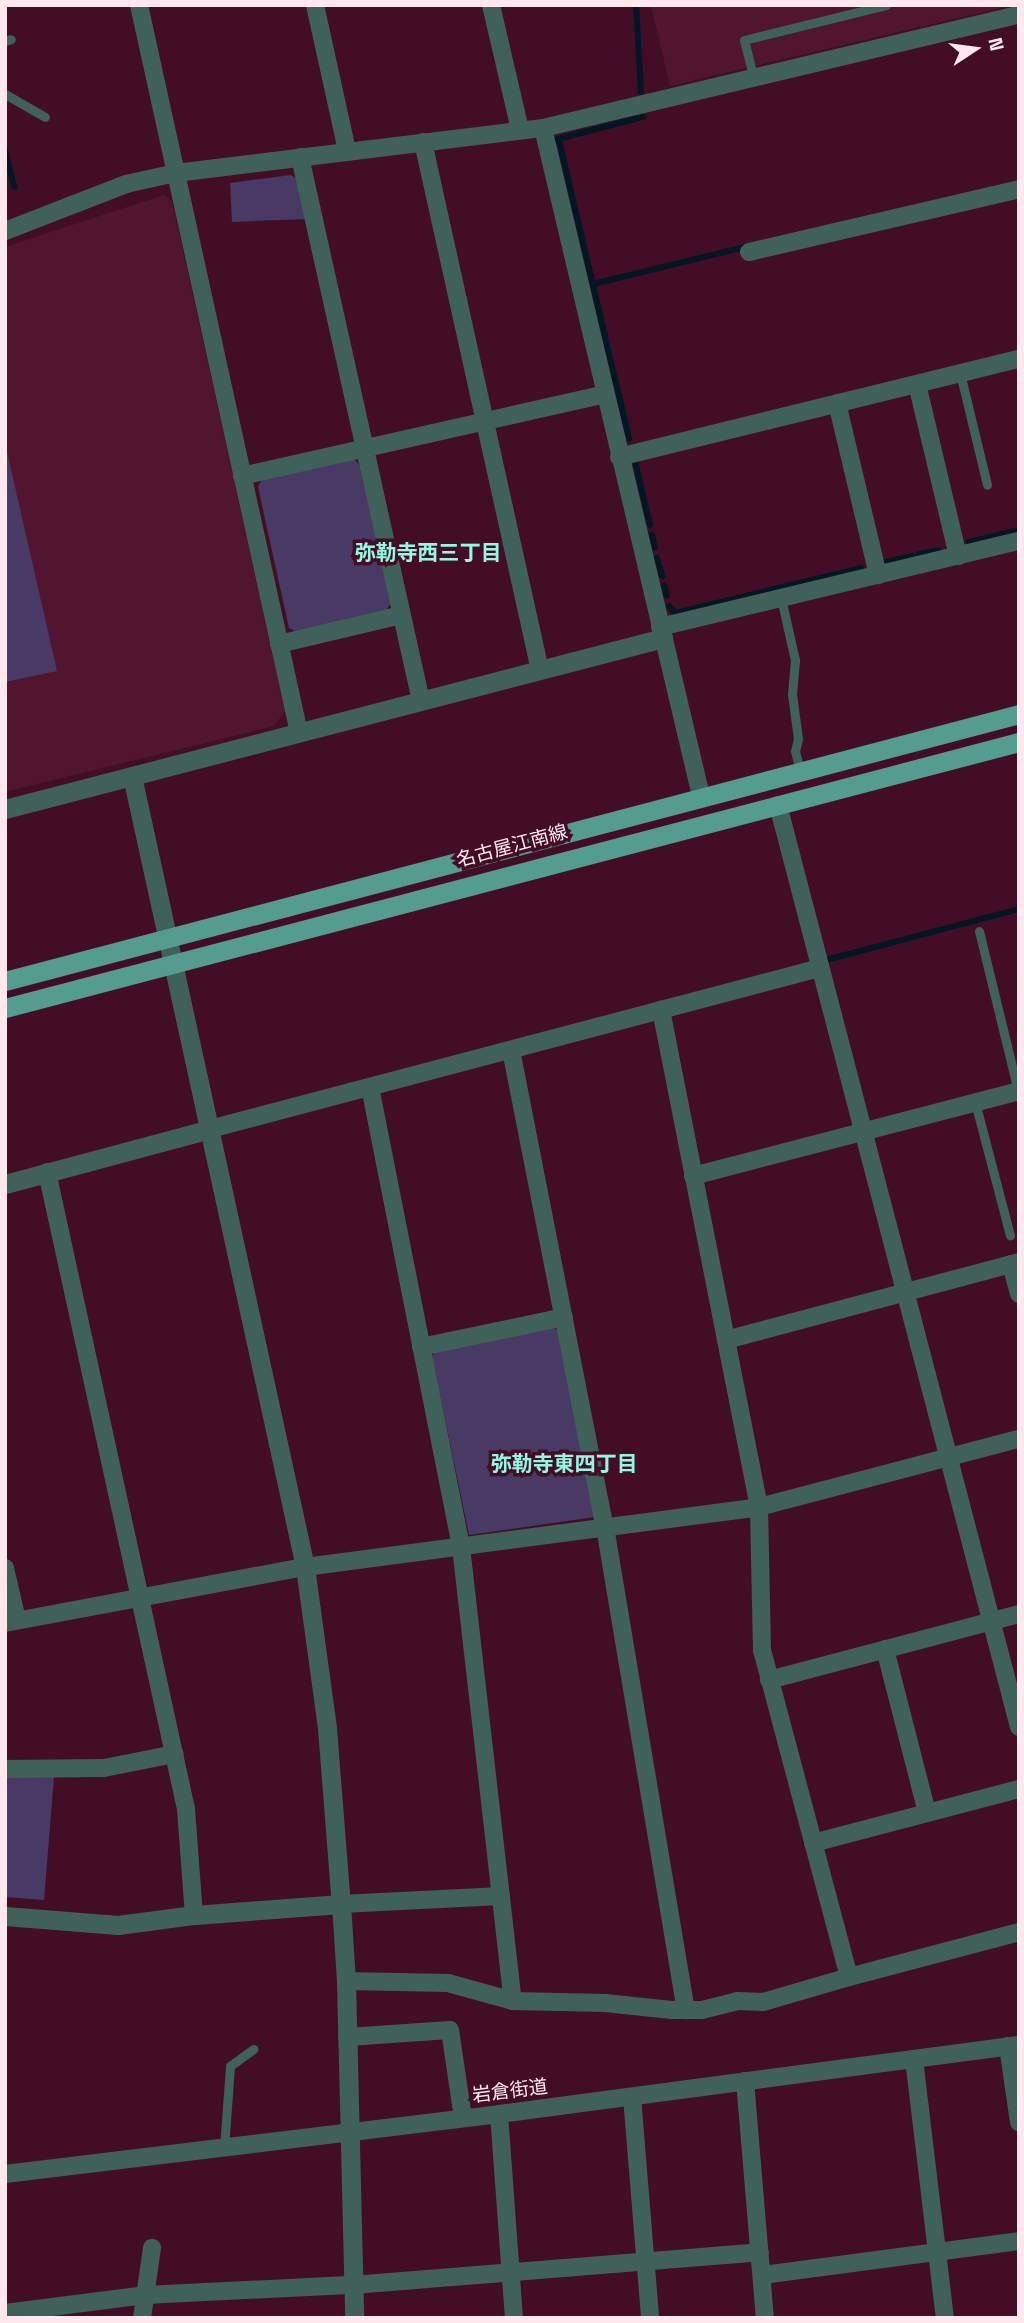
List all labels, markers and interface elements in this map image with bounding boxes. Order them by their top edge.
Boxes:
north arrow [940,14,1010,84]
text: N [982,35,1010,53]
district label: 弥勒寺西三丁目 [355,540,501,566]
street label: 名古屋江南線 [454,820,570,872]
district label: 弥勒寺東四丁目 [491,1451,637,1477]
street label: 岩倉街道 [471,2075,549,2107]

